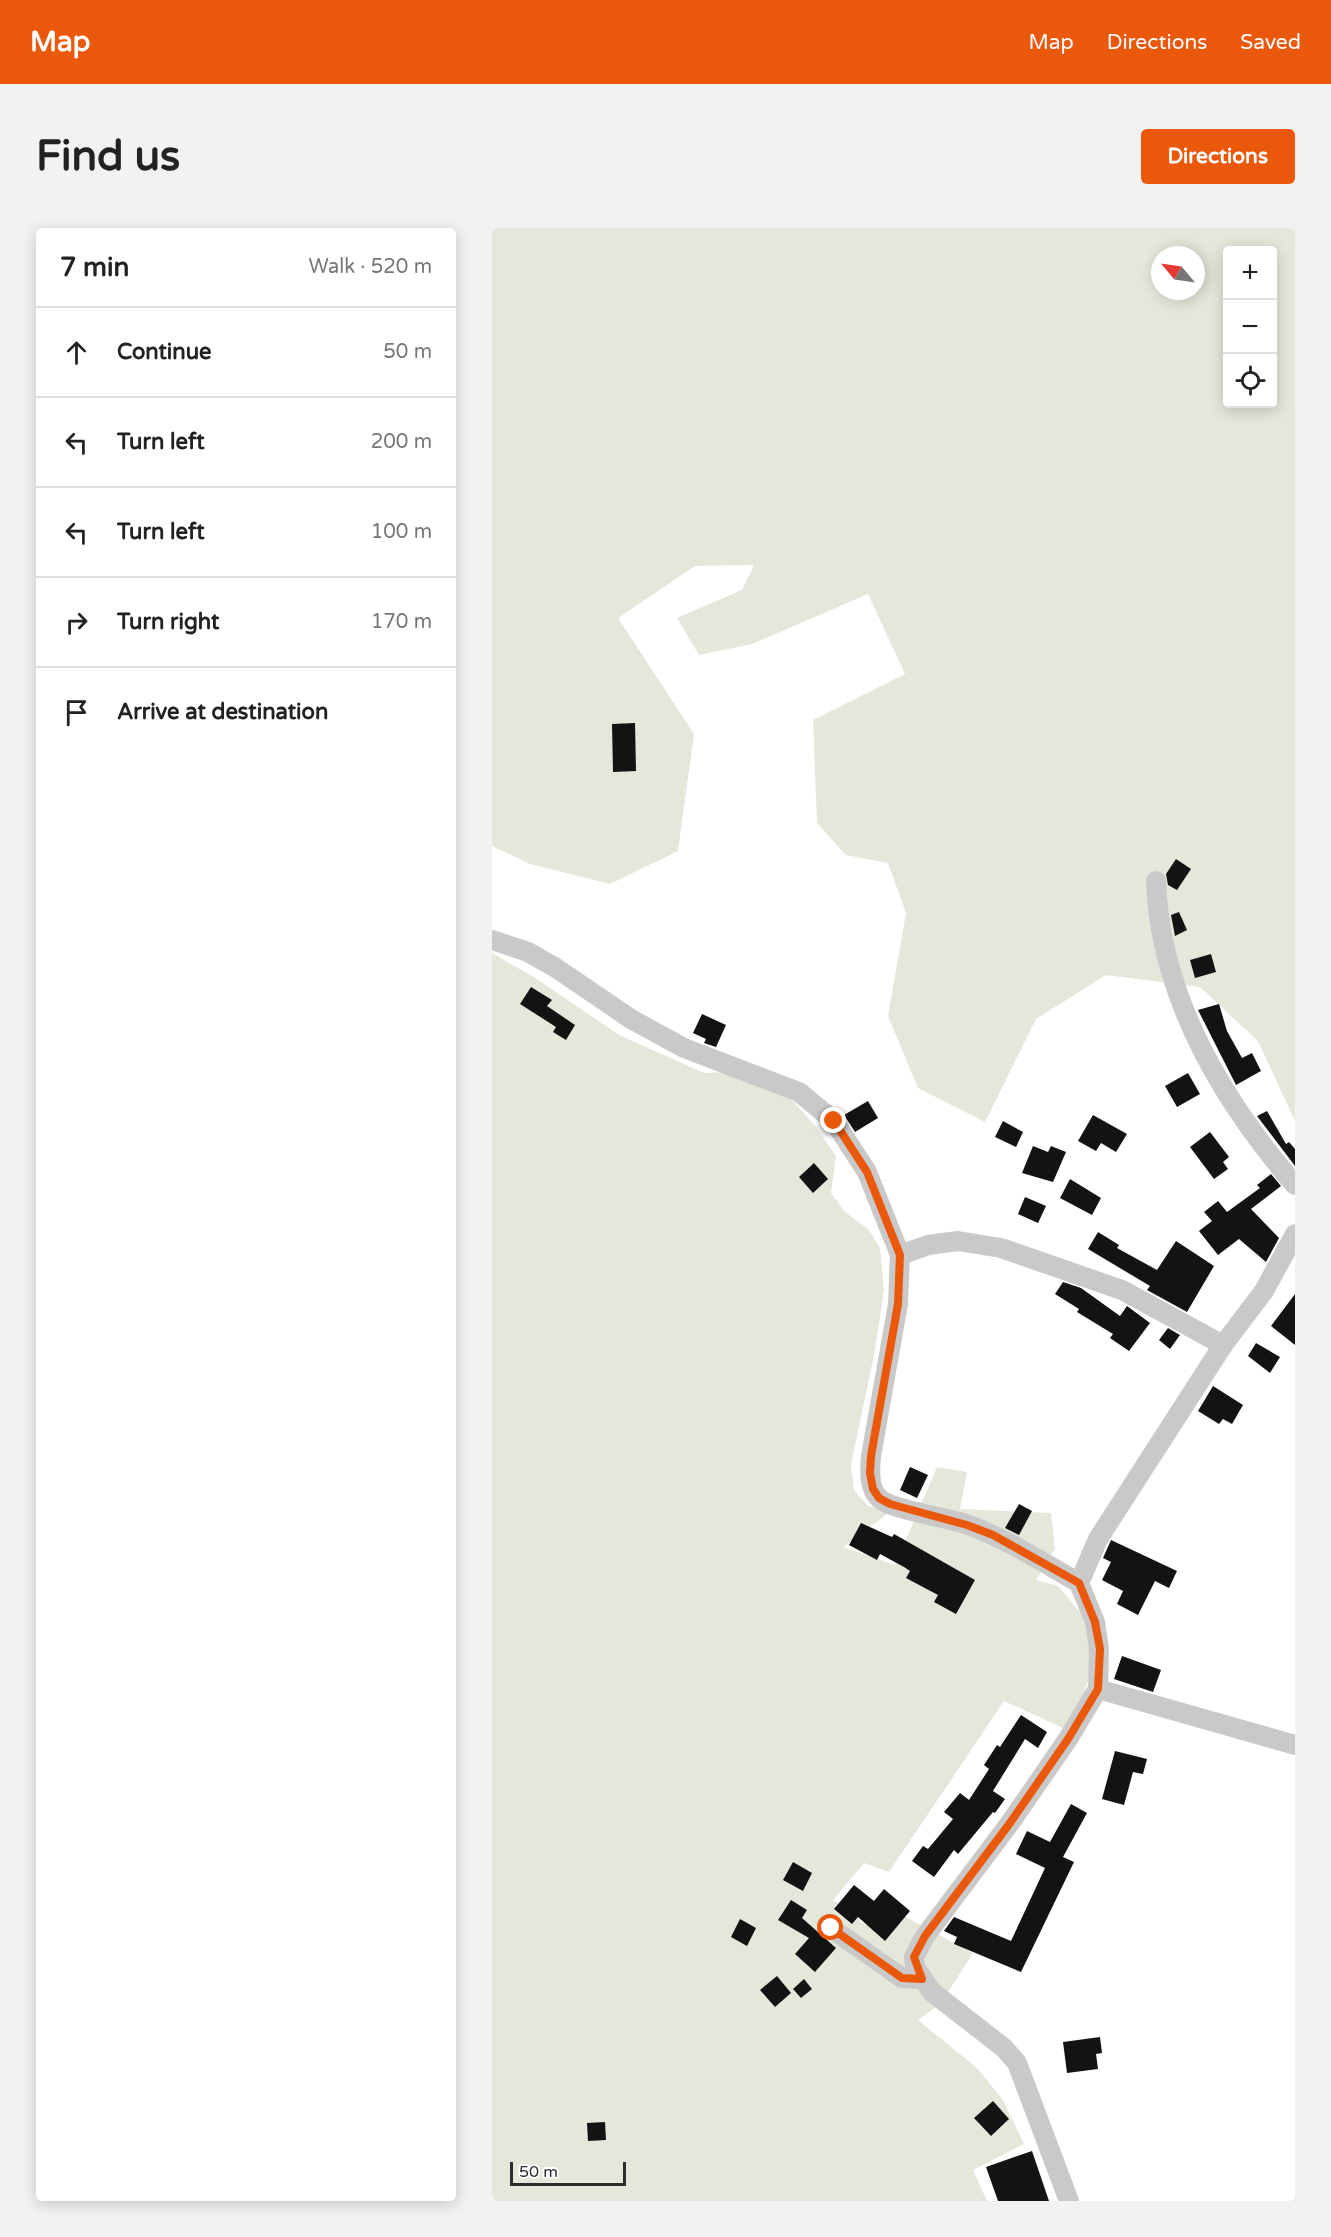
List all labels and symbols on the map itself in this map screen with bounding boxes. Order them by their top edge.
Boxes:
north arrow [1151,246,1205,300]
route end [820,1107,846,1133]
route start [817,1914,843,1940]
scale bar [510,2159,626,2186]

